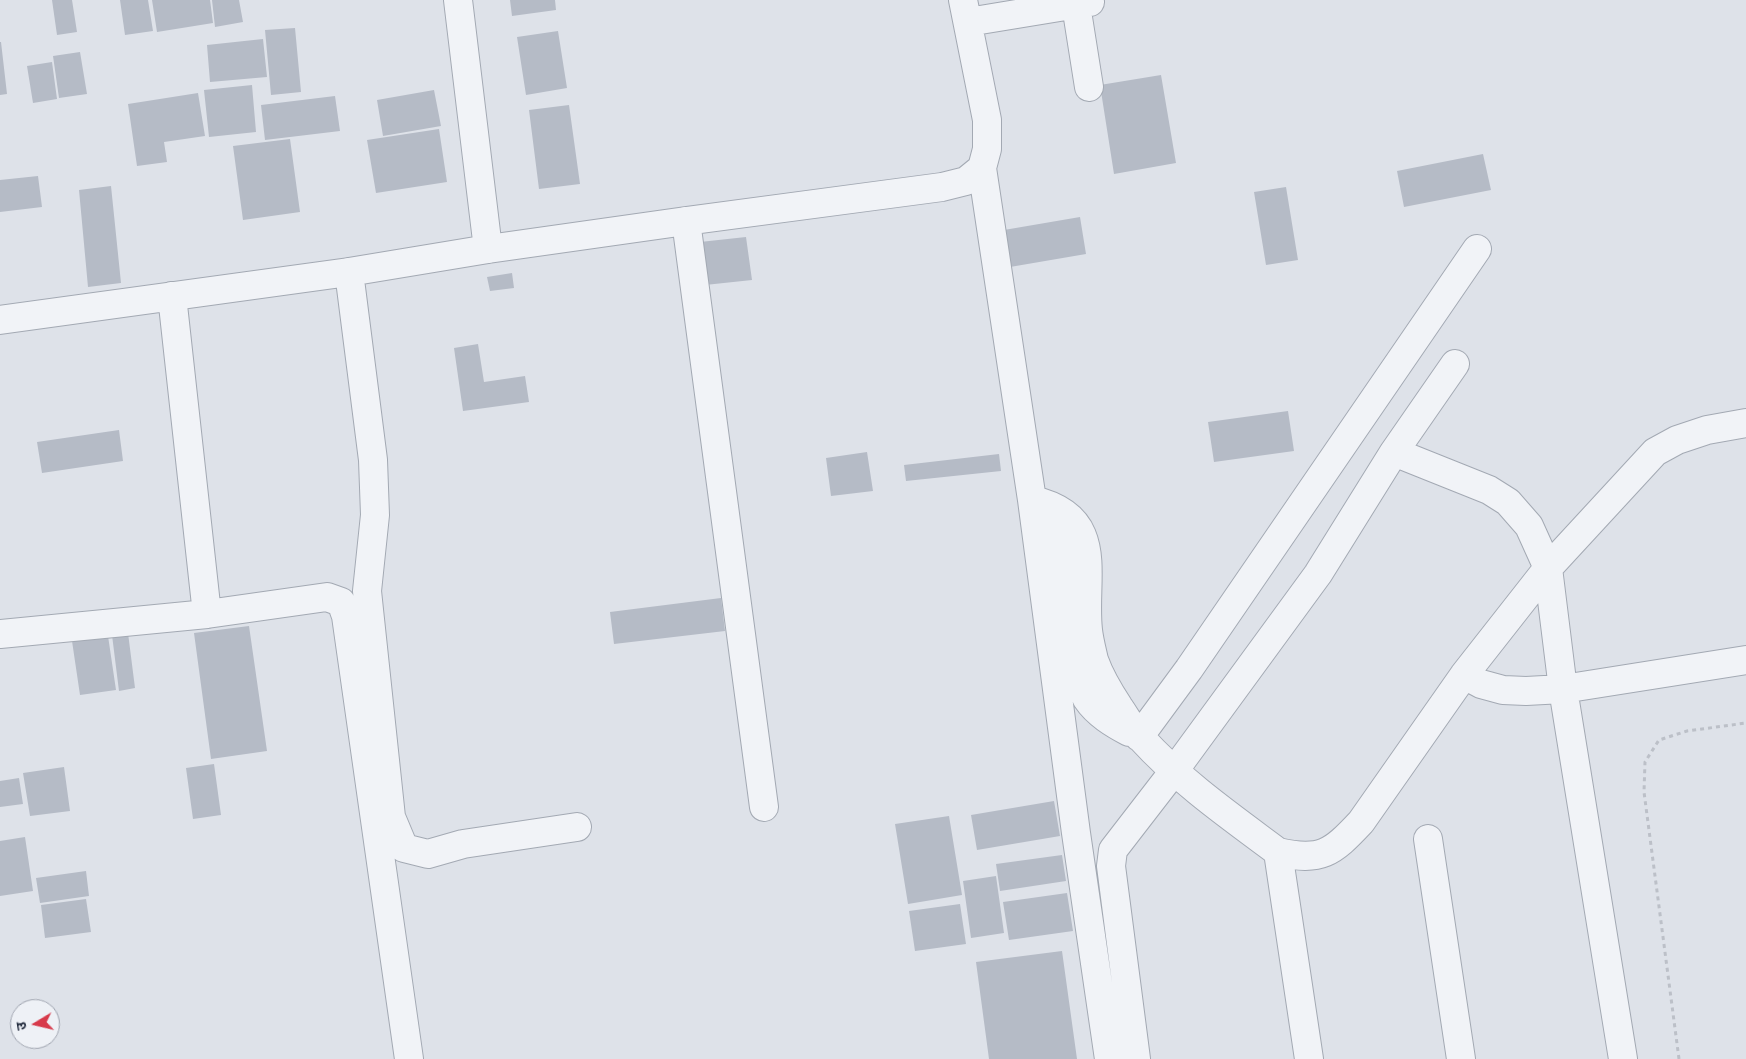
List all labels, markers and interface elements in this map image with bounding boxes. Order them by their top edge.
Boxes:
north arrow [10,999,60,1049]
text: उ [12,1021,30,1032]

